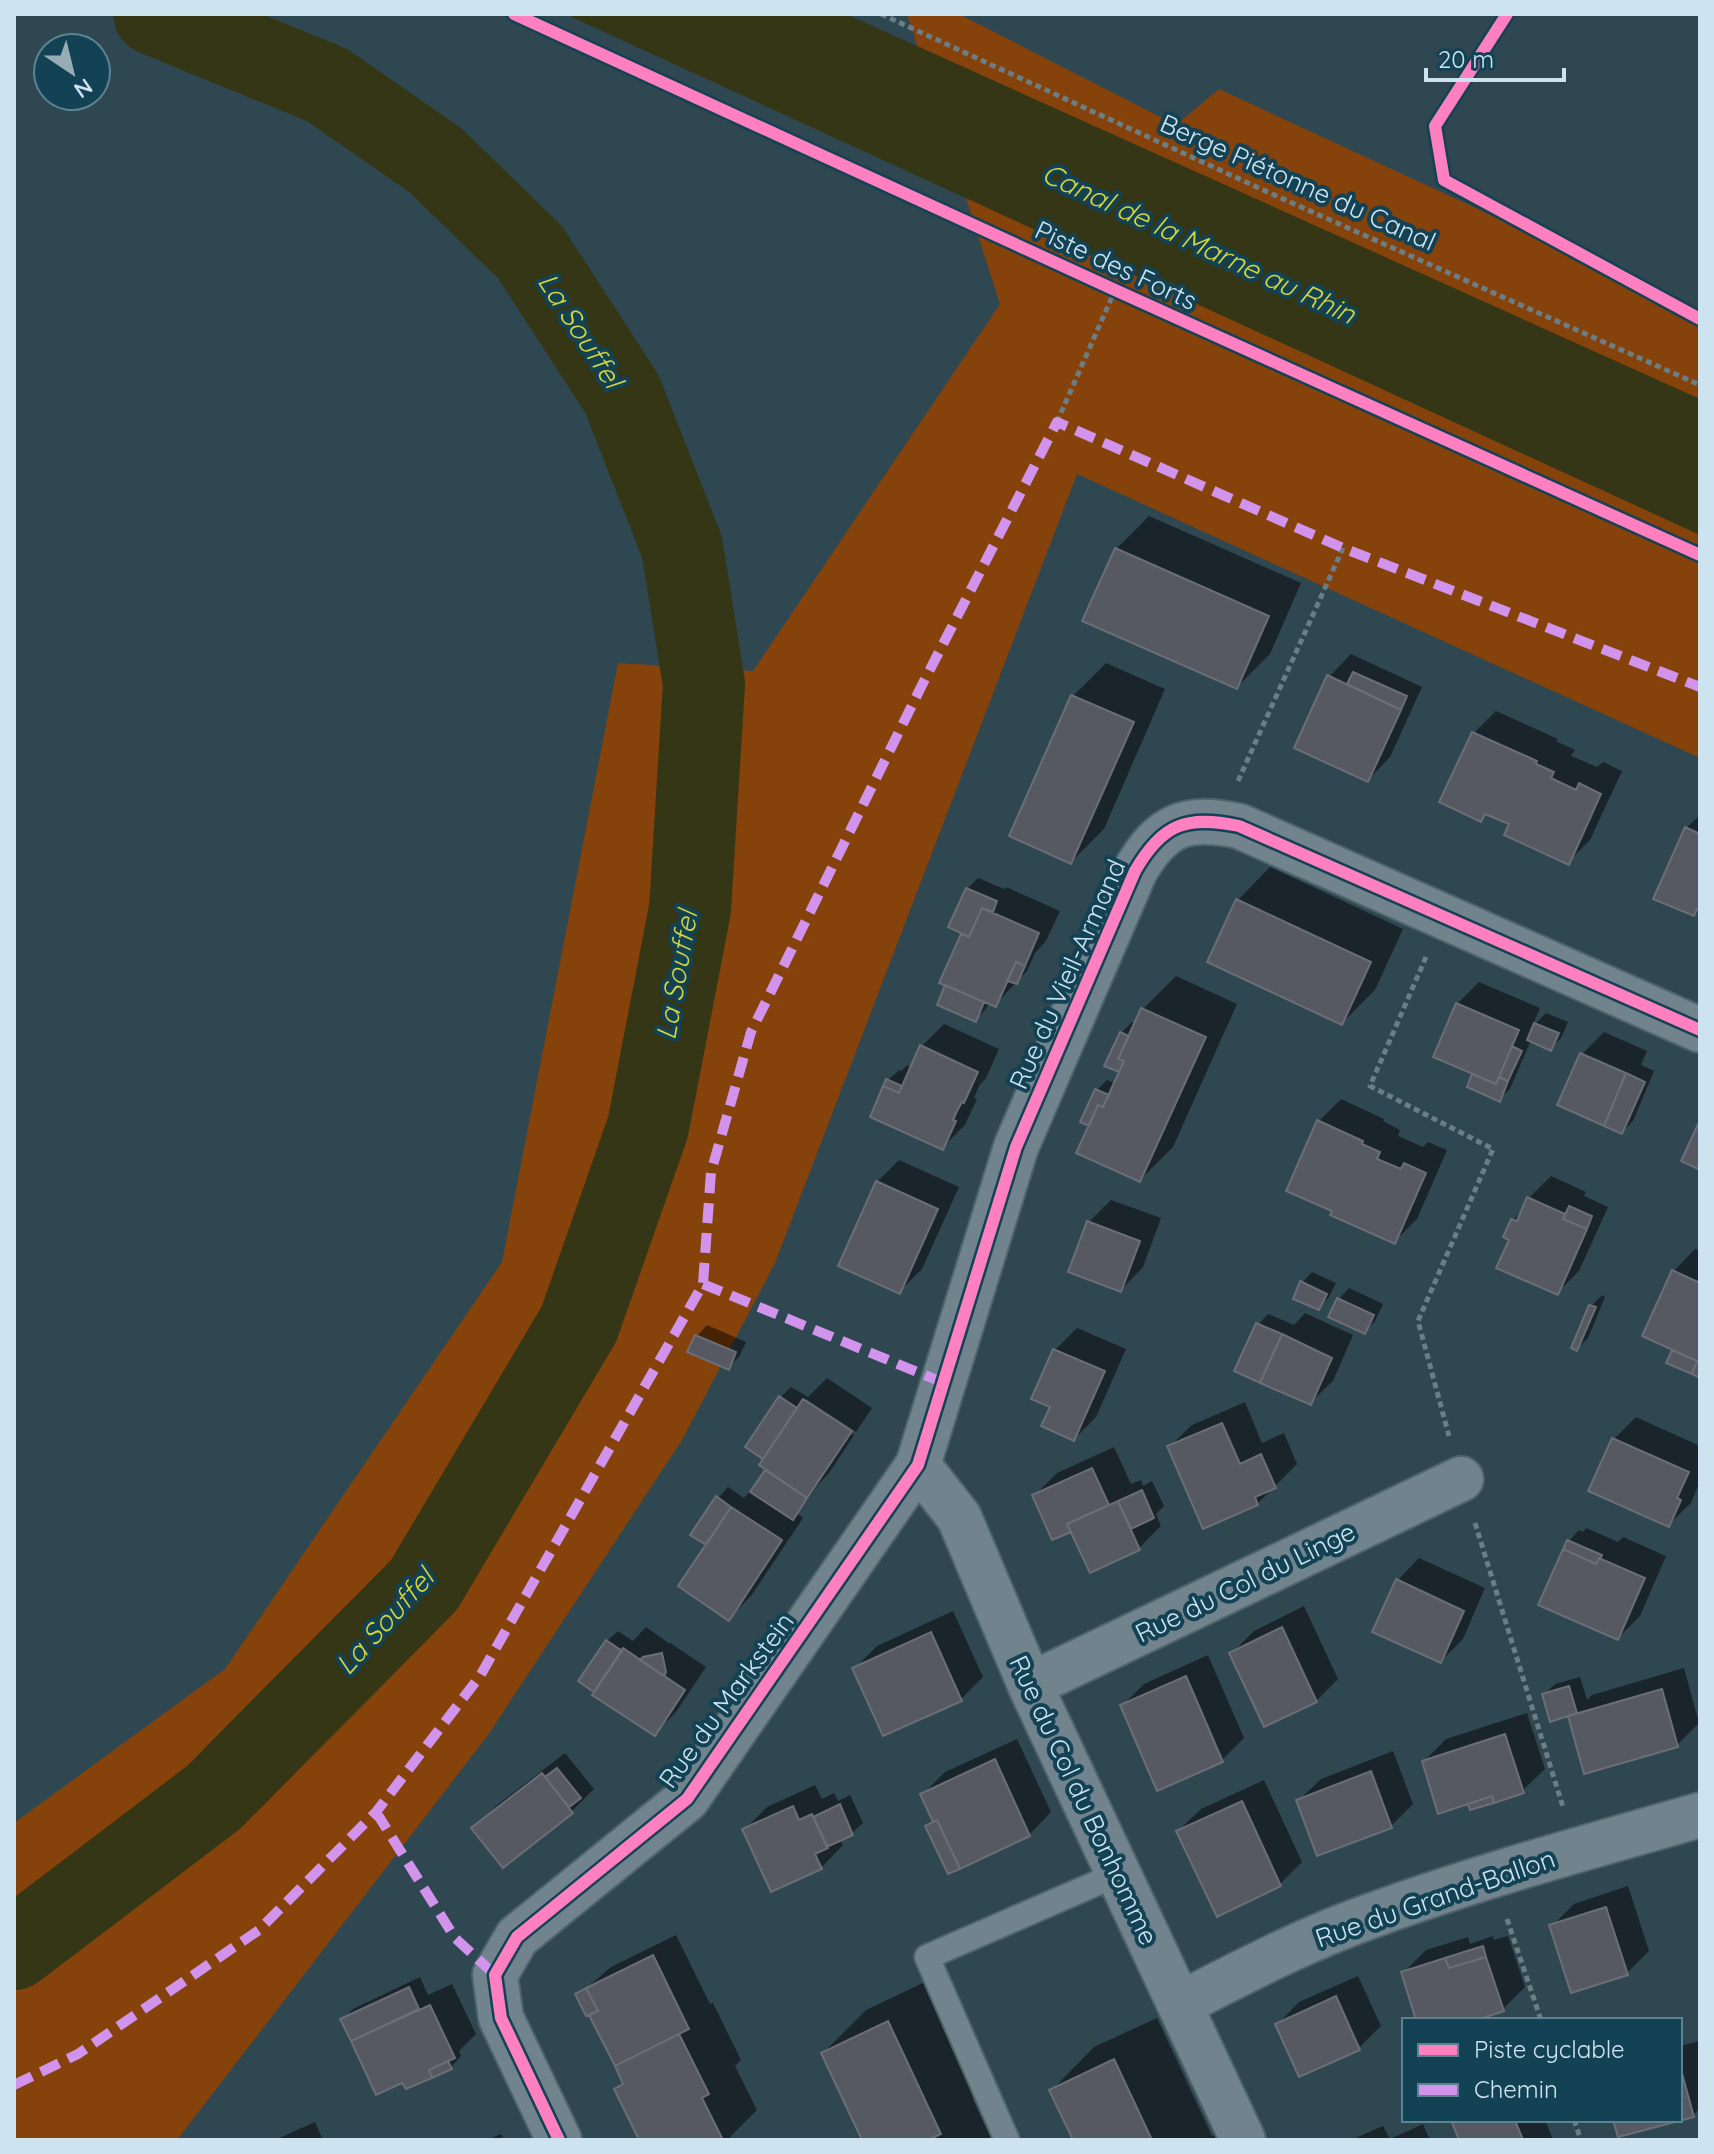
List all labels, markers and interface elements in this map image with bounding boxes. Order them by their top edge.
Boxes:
north arrow [32,32,112,112]
scale bar [1426,32,1564,82]
text: 20 m [1438,44,1494,74]
text: N [69,72,98,104]
street label: Berge Piétonne du Canal [1155,106,1441,258]
water label: Canal de la Marne au Rhin [1037,155,1362,331]
street label: Piste des Forts [1030,213,1202,317]
water label: La Souffel [531,266,633,397]
street label: Rue du Vieil-Armand [1001,854,1133,1094]
water label: La Souffel [647,904,705,1042]
street label: Rue du Col du Linge [1130,1514,1360,1650]
water label: La Souffel [327,1558,443,1681]
street label: Rue du Markstein [651,1606,801,1794]
street label: Rue du Col du Bonhomme [1002,1650,1166,1950]
street label: Rue du Grand-Ballon [1311,1841,1559,1955]
legend [1402,2018,1682,2122]
text: Piste cyclable [1474,2034,1625,2064]
text: Chemin [1474,2074,1558,2104]

